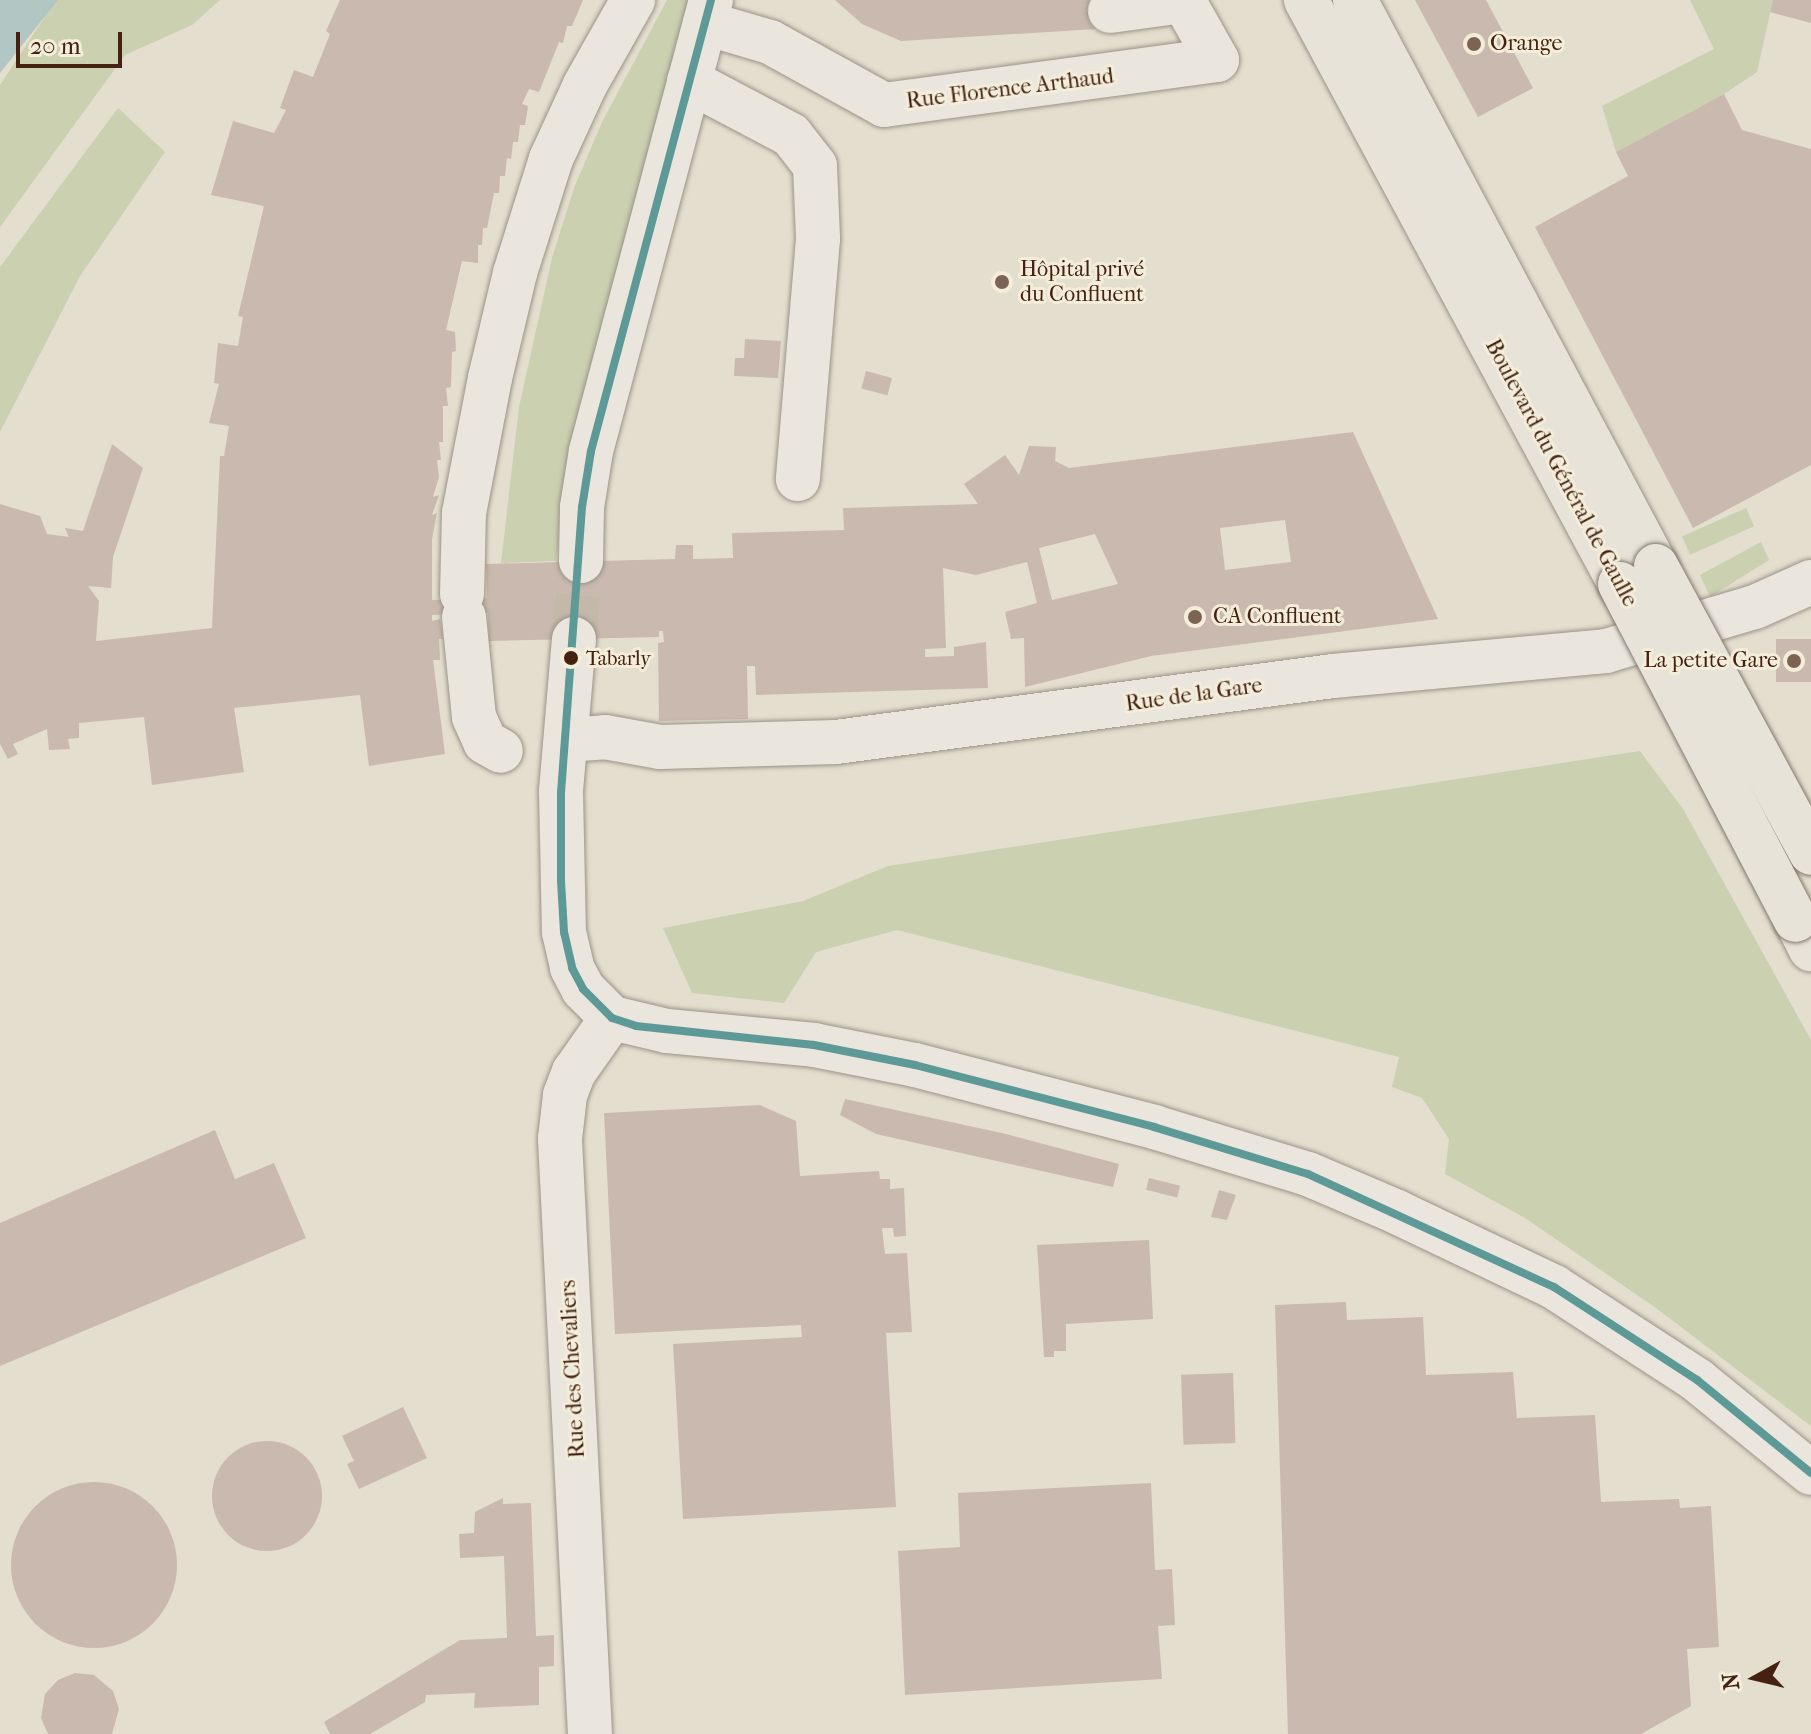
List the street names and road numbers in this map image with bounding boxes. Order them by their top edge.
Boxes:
street label: Rue Florence Arthaud [905,63,1115,115]
street label: Boulevard du Général de Gaulle [1479,335,1643,611]
street label: Rue de la Gare [1124,672,1264,718]
street label: Rue des Chevaliers [555,1279,591,1459]

